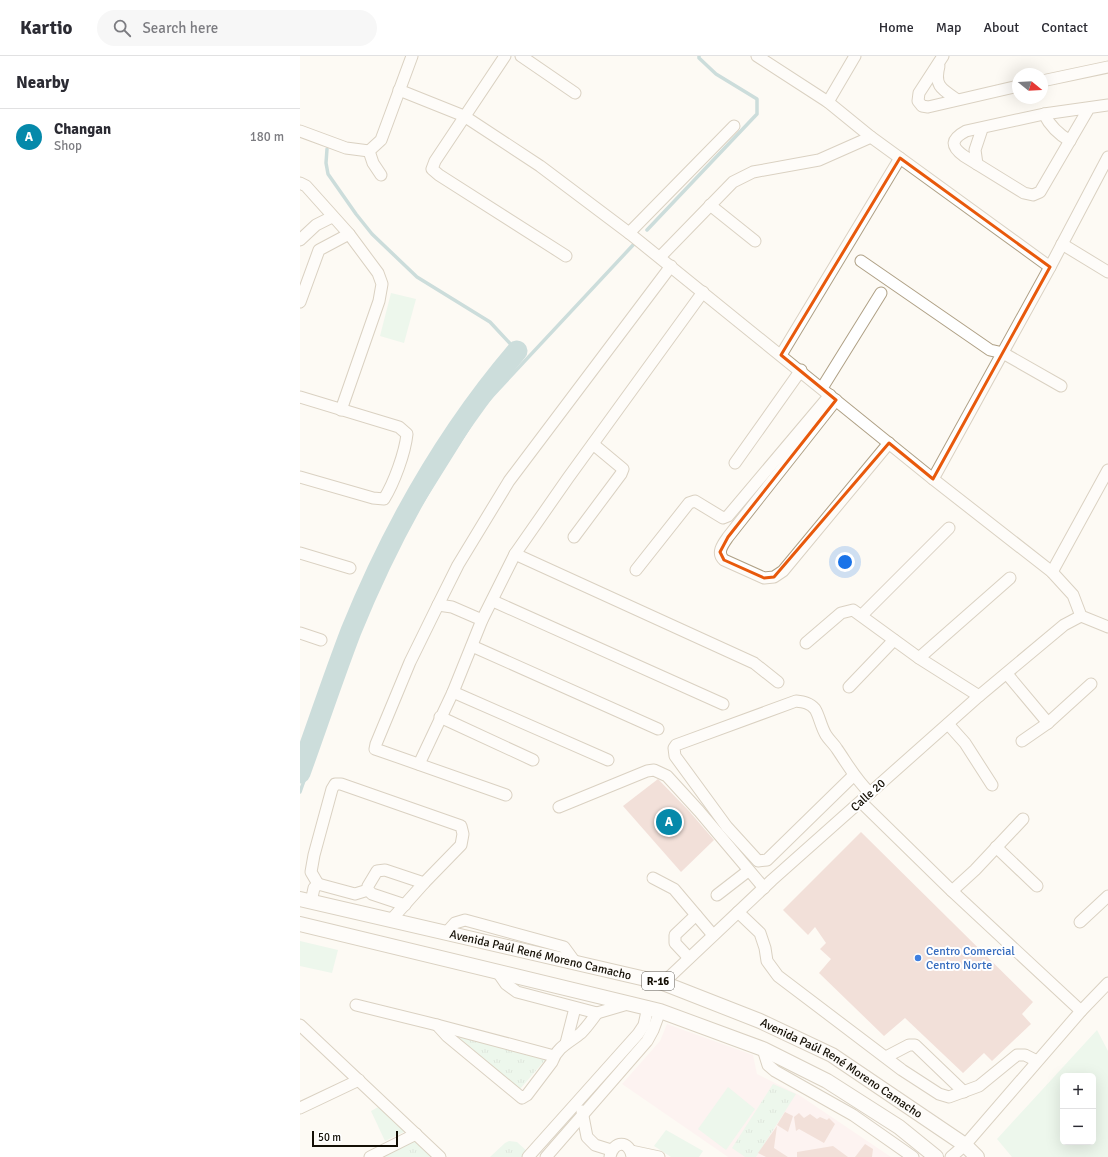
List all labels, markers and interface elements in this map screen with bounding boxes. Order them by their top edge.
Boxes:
search box [97,10,377,46]
text: Kartio [20,16,73,40]
icon: search [111,17,133,39]
text: Search here [143,19,218,37]
text: Home [879,19,914,36]
text: Map [936,19,961,36]
text: About [983,19,1019,36]
text: Contact [1041,19,1088,36]
north arrow [1012,68,1048,104]
text: Nearby [16,72,69,93]
text: Changan [54,120,111,138]
text: A [25,129,33,145]
text: 180 m [250,129,284,145]
text: Shop [54,138,82,154]
your location [835,552,855,572]
street label: Calle 20 [848,776,889,815]
pin: A [656,807,682,837]
street label: Avenida Paúl René Moreno Camacho [448,927,633,983]
place label: Centro Comercial Centro Norte [926,944,1015,973]
marker: Centro Comercial Centro Norte [913,953,923,963]
road number: R-16 [642,972,674,990]
street label: Avenida Paúl René Moreno Camacho [758,1015,925,1122]
map controls [1060,1073,1096,1145]
button: + [1060,1073,1096,1109]
button: − [1060,1109,1096,1145]
scale bar [312,1129,398,1148]
text: 50 m [318,1131,341,1144]

